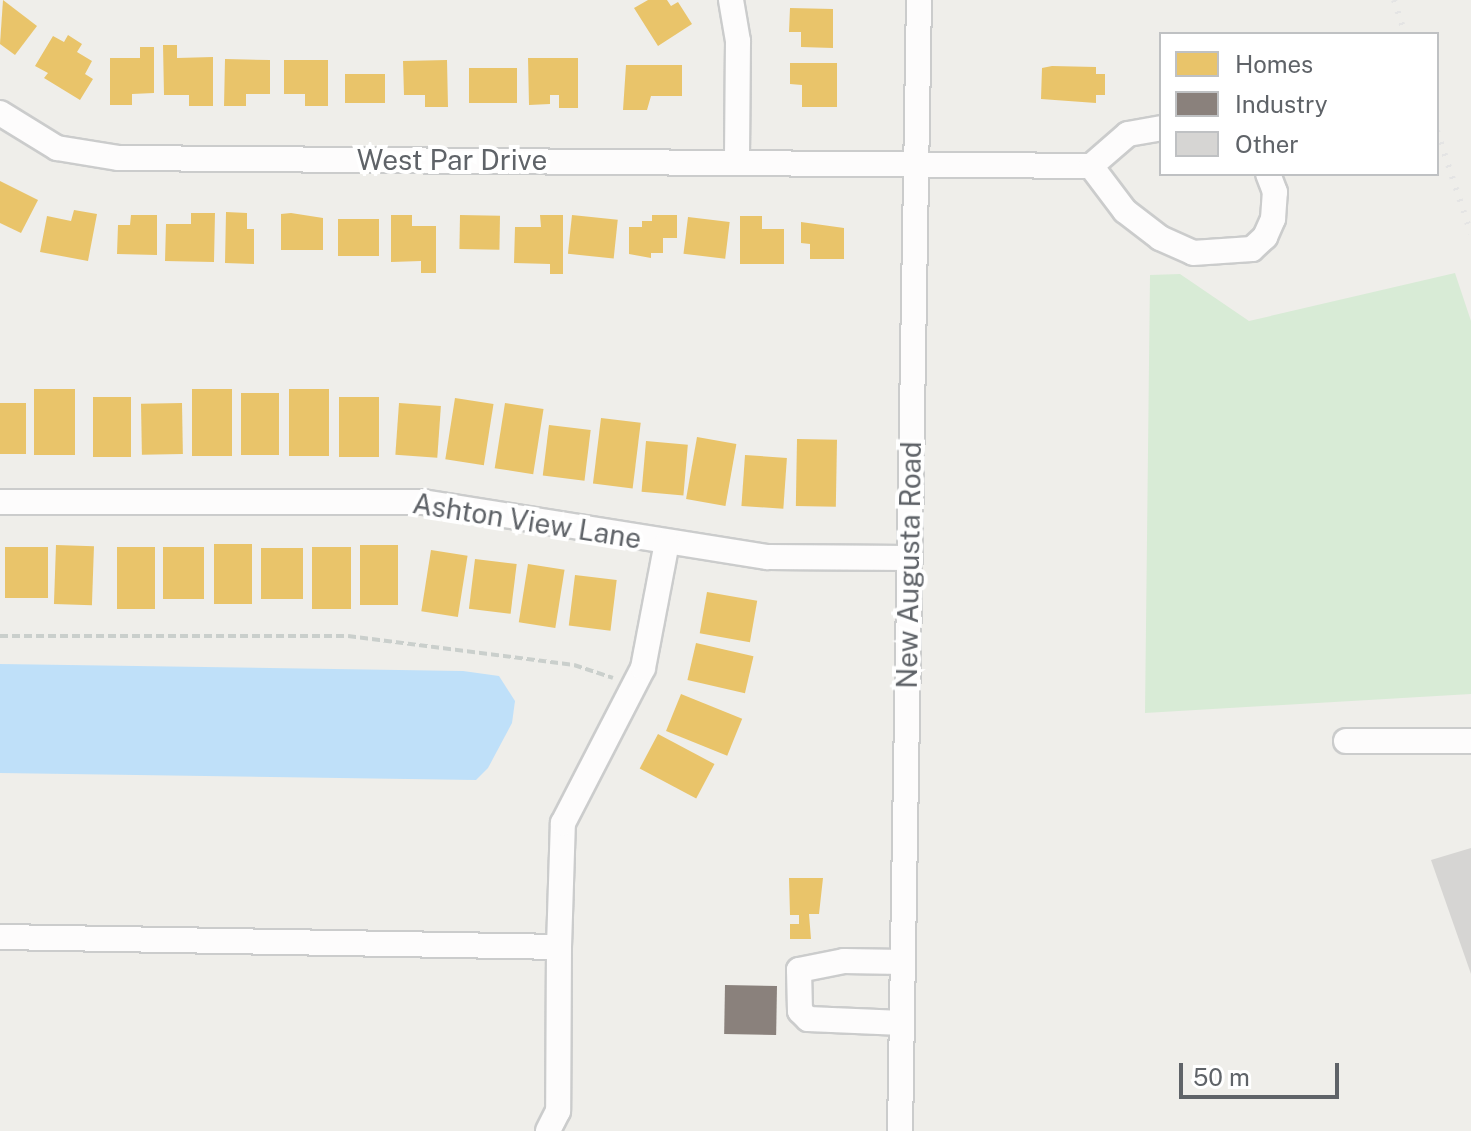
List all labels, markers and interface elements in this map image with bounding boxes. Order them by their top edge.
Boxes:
legend [1159,32,1439,176]
text: Homes [1235,50,1313,78]
text: Industry [1235,90,1328,118]
text: Other [1235,130,1299,158]
street label: West Par Drive [357,143,547,177]
street label: New Augusta Road [890,441,928,689]
street label: Ashton View Lane [410,486,644,556]
scale bar [1183,1047,1343,1097]
text: 50 m [1193,1063,1250,1091]

